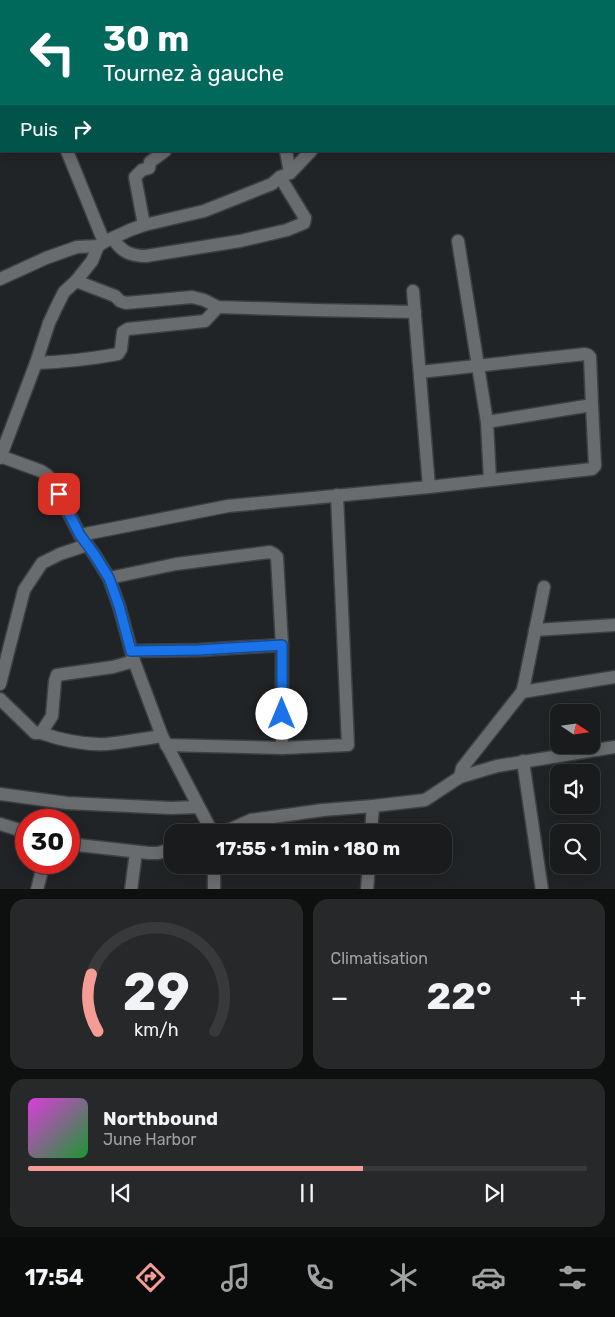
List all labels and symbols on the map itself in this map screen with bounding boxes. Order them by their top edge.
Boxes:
pin [38,473,80,515]
position arrow [255,687,307,739]
north arrow [550,704,600,754]
speed limit sign: 30 [15,809,80,874]

